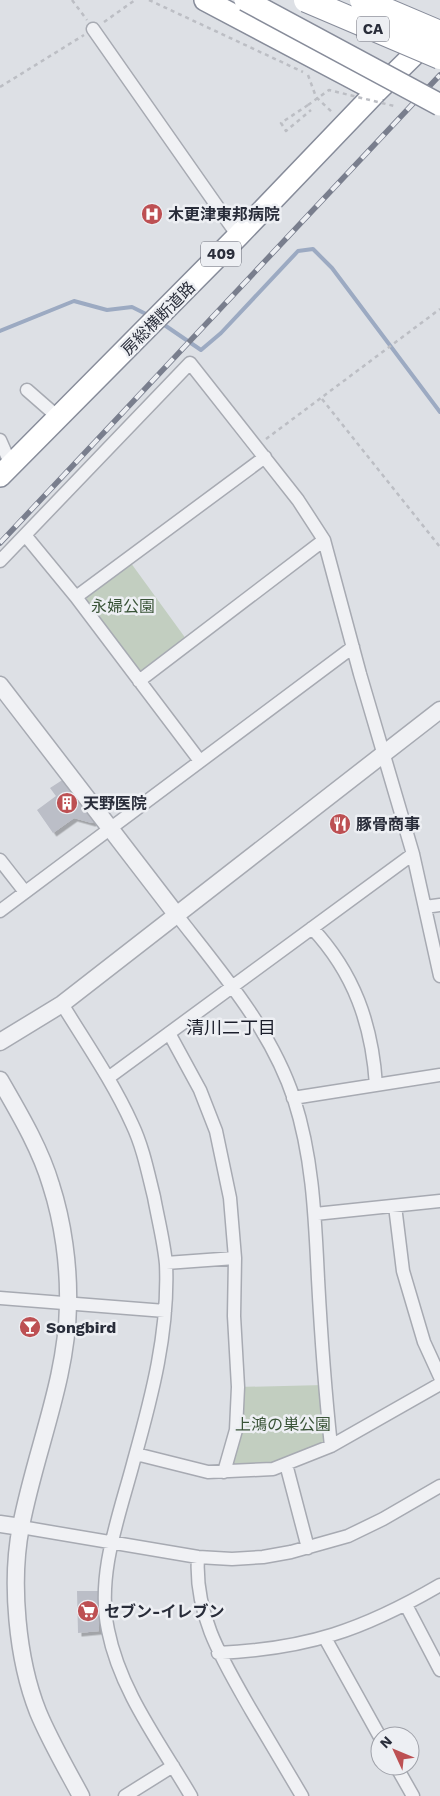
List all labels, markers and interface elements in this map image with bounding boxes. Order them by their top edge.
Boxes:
road number: CA [357,16,389,42]
hospital icon: 木更津東邦病院 [140,202,164,226]
place label: 木更津東邦病院 [168,205,280,224]
road number: 409 [201,242,241,266]
street label: 房総横断道路 [118,278,199,359]
park label: 永婦公園 [91,597,155,616]
building icon: 天野医院 [55,791,79,815]
place label: 天野医院 [83,794,147,813]
restaurant icon: 豚骨商事 [328,812,352,836]
place label: 豚骨商事 [356,815,420,834]
district label: 清川二丁目 [186,1017,276,1038]
bar icon: Songbird [18,1315,42,1339]
place label: Songbird [46,1318,116,1337]
park label: 上鴻の巣公園 [235,1415,331,1434]
supermarket icon: セブン-イレブン [76,1599,100,1623]
place label: セブン-イレブン [104,1602,224,1621]
north arrow [370,1726,420,1776]
text: N [376,1733,395,1751]

